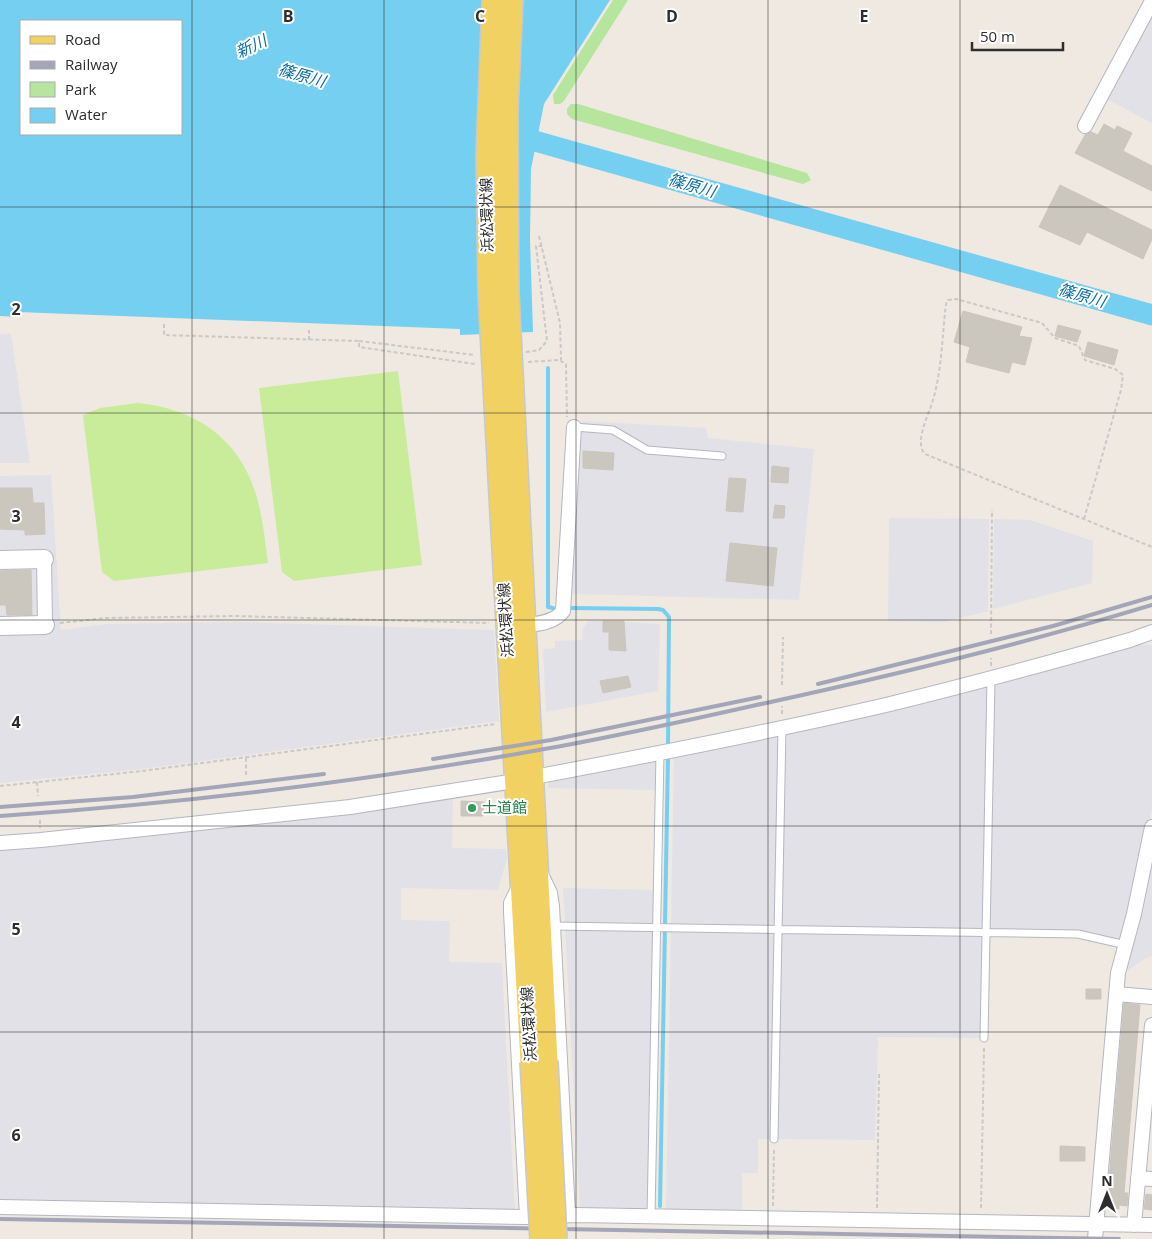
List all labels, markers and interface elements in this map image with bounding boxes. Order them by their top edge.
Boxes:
text: B [283,5,293,27]
text: C [475,5,485,27]
text: D [666,5,678,27]
text: E [860,5,869,27]
legend [20,20,182,135]
scale bar [972,20,1063,52]
text: 50 m [980,26,1015,46]
water label: 新川 [232,28,272,63]
text: Road [65,29,101,49]
text: Railway [65,54,118,74]
water label: 篠原川 [276,58,330,93]
text: Park [65,79,96,99]
text: Water [65,104,107,124]
water label: 篠原川 [666,168,720,203]
street label: 浜松環状線 [475,177,497,253]
water label: 篠原川 [1056,278,1110,313]
text: 2 [11,298,21,320]
text: 3 [11,505,21,527]
street label: 浜松環状線 [493,582,517,658]
text: 4 [11,711,21,733]
place label: 士道館 [482,797,527,817]
marker: 士道館 [466,802,478,814]
text: 5 [11,918,21,940]
street label: 浜松環状線 [516,986,540,1062]
text: 6 [11,1124,21,1146]
north arrow [1082,1169,1132,1219]
text: N [1101,1171,1113,1190]

